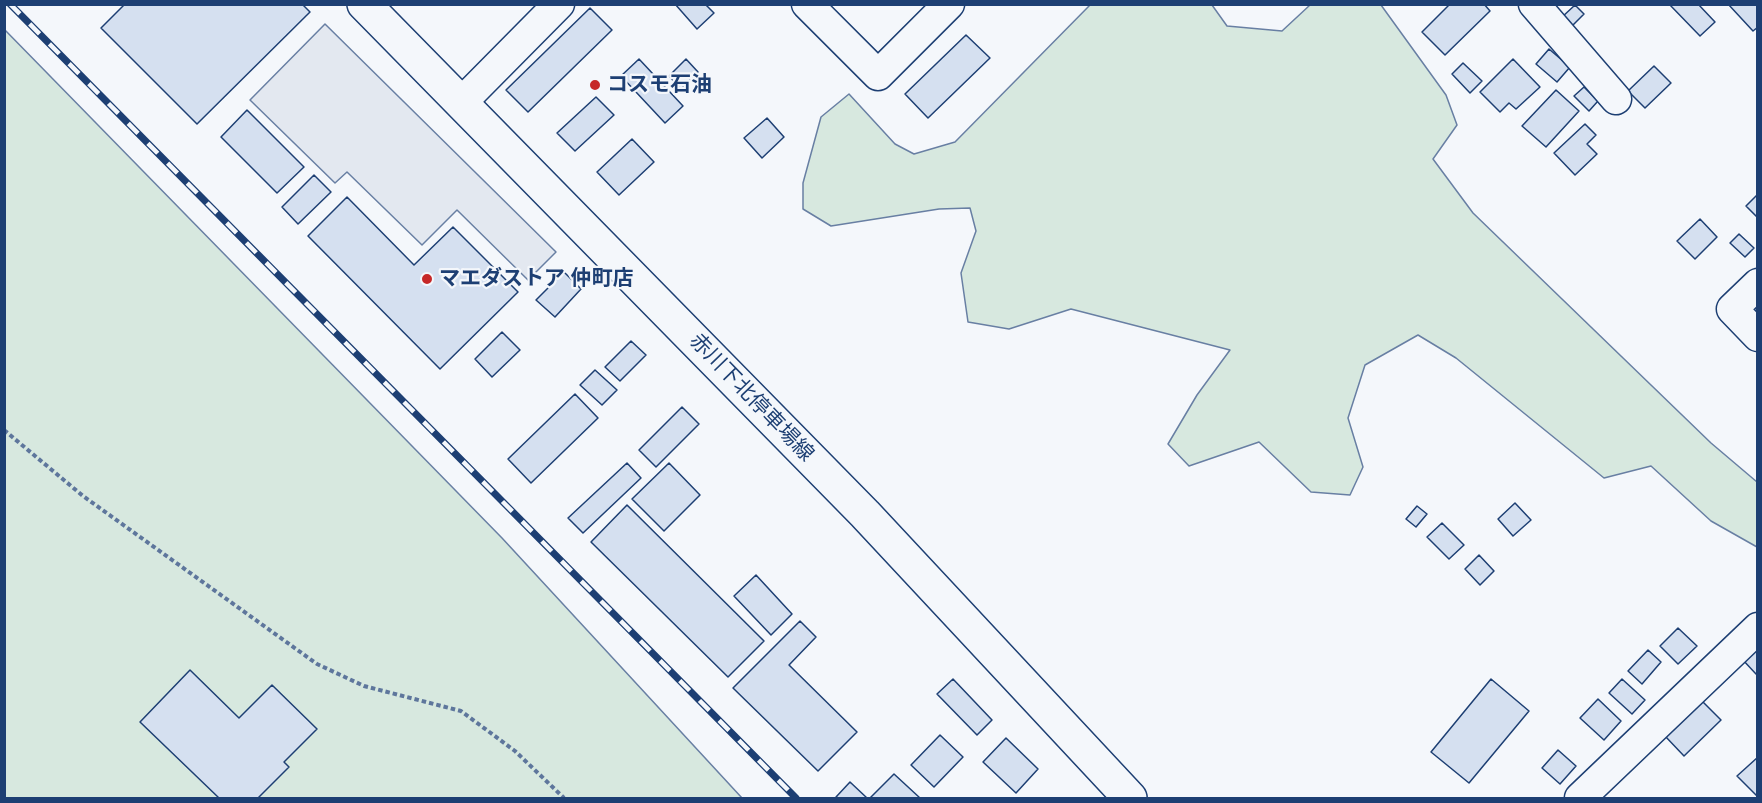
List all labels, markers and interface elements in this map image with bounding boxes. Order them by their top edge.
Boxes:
place label: コスモ石油 [607,72,712,98]
marker: コスモ石油 [588,78,602,92]
place label: マエダストア 仲町店 [439,266,633,292]
marker: マエダストア 仲町店 [420,272,434,286]
street label: 赤川下北停車場線 [684,329,818,467]

